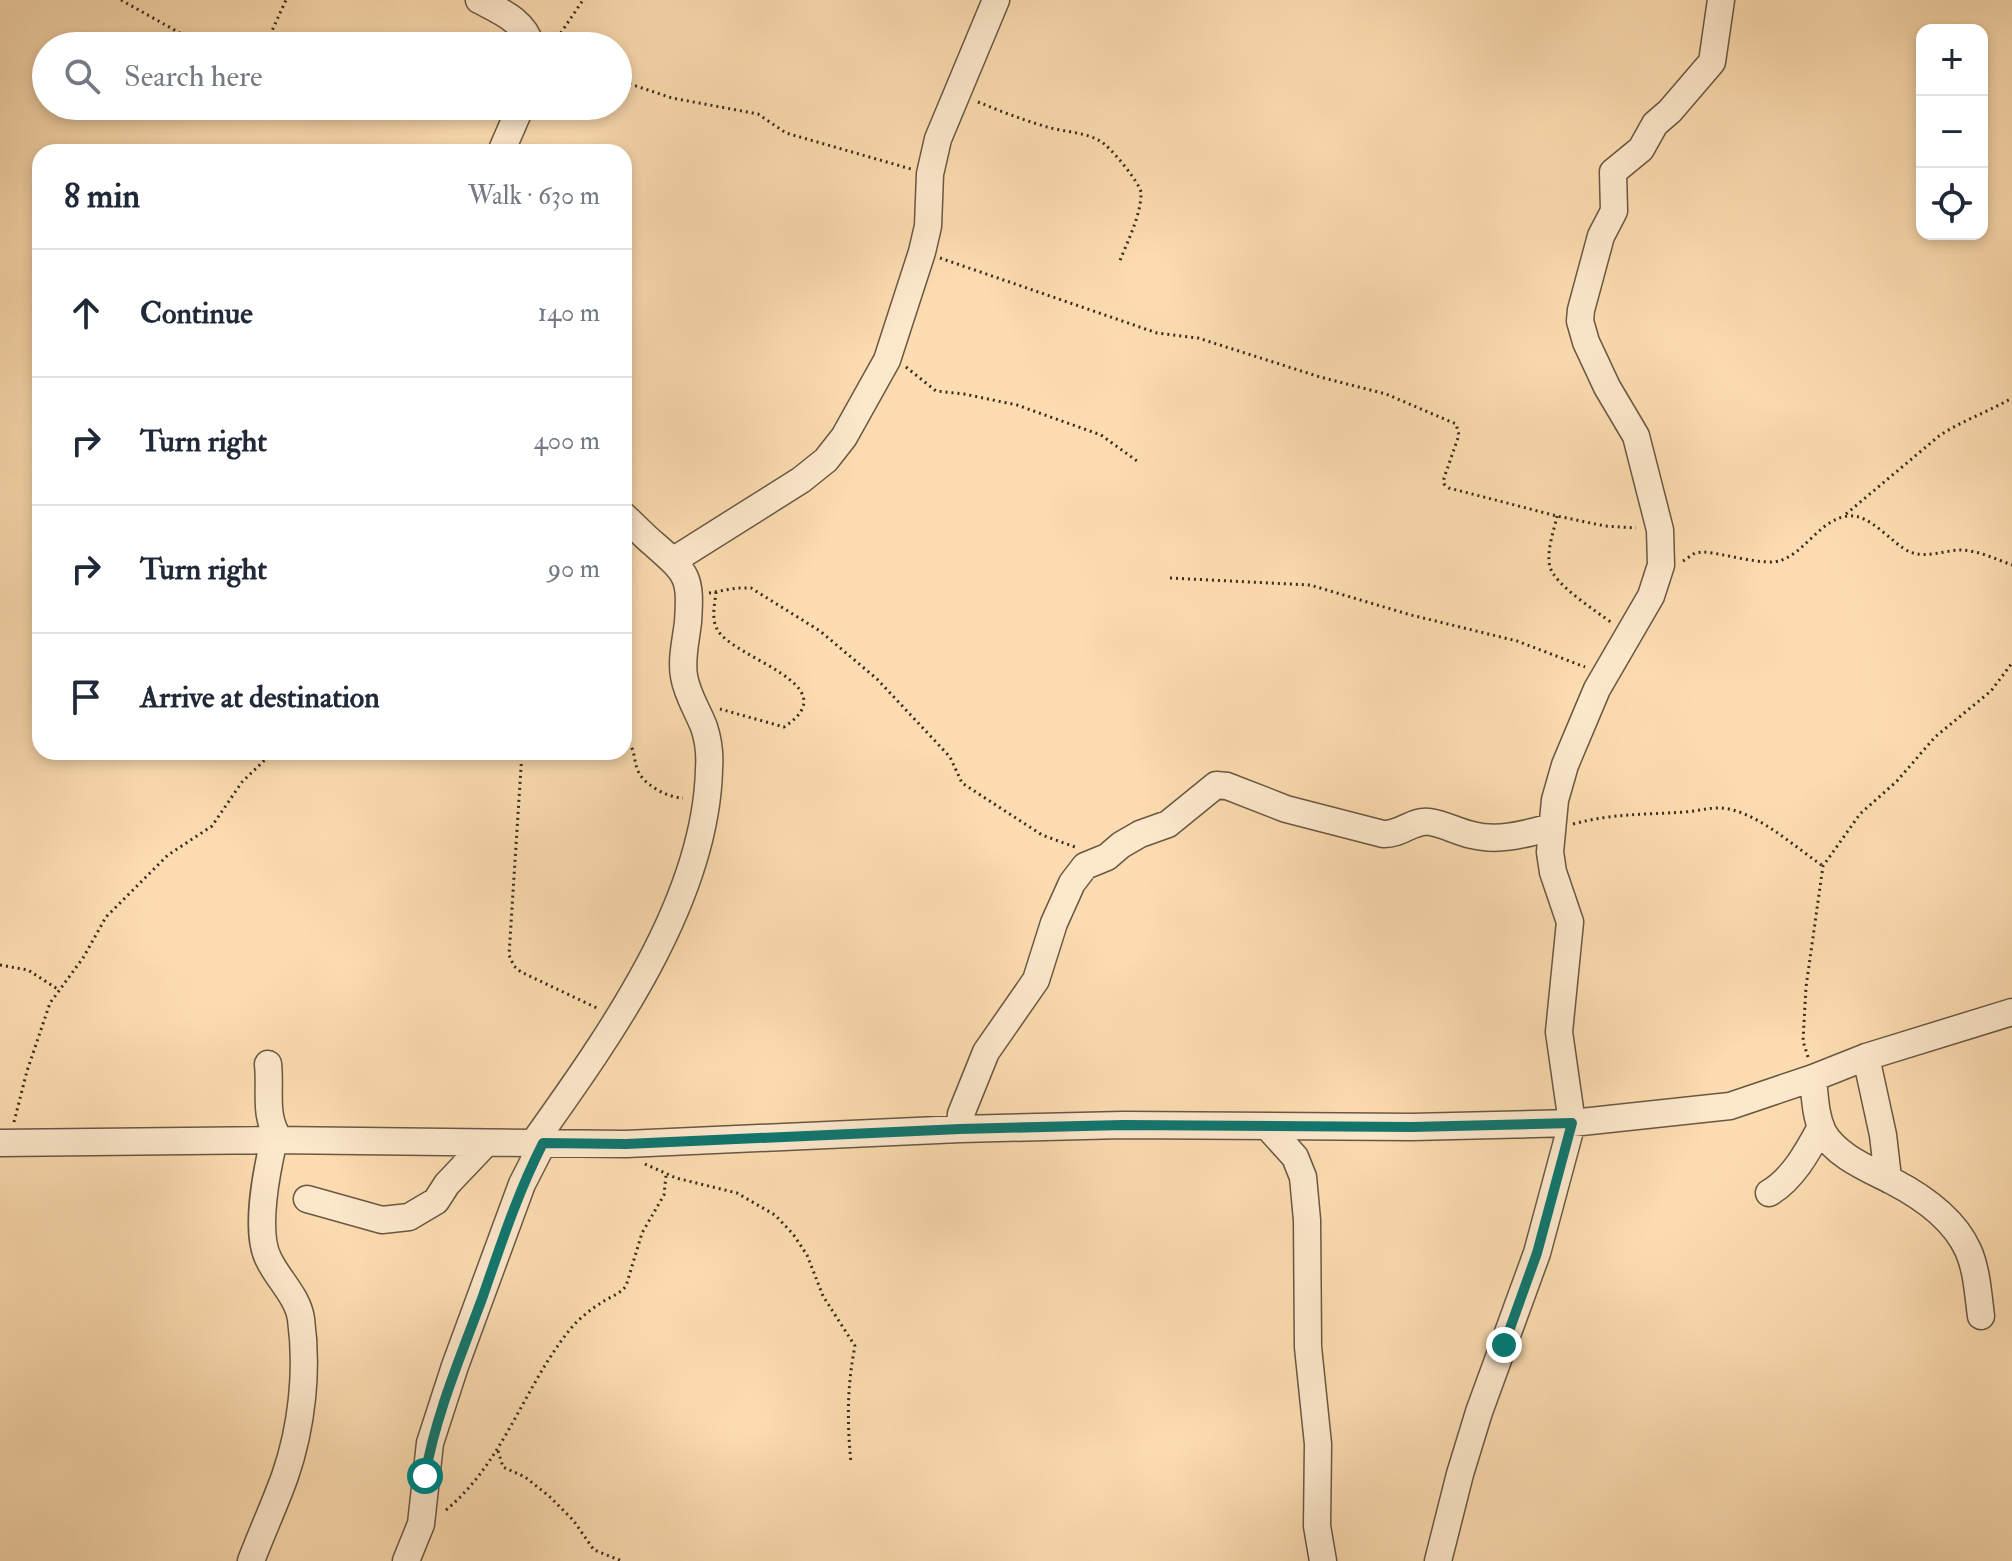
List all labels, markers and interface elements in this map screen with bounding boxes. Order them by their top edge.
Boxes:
map controls [1916,24,1988,240]
button: + [1916,24,1988,96]
search box [32,32,632,120]
icon: search [60,54,104,98]
text: Search here [124,58,263,95]
button: − [1916,96,1988,168]
button: locate [1916,168,1988,240]
text: 8 min [64,175,140,218]
text: Walk · 630 m [468,180,600,212]
icon: ahead [64,291,108,335]
text: Continue [140,295,253,332]
text: 140 m [538,297,600,329]
icon: right [64,419,108,463]
text: Turn right [140,423,267,460]
text: 400 m [534,425,600,457]
icon: right [64,547,108,591]
text: Turn right [140,551,267,588]
text: 90 m [548,553,600,585]
icon: arrive [64,675,108,719]
text: Arrive at destination [140,679,380,716]
route end [1486,1327,1522,1363]
route start [407,1458,443,1494]

